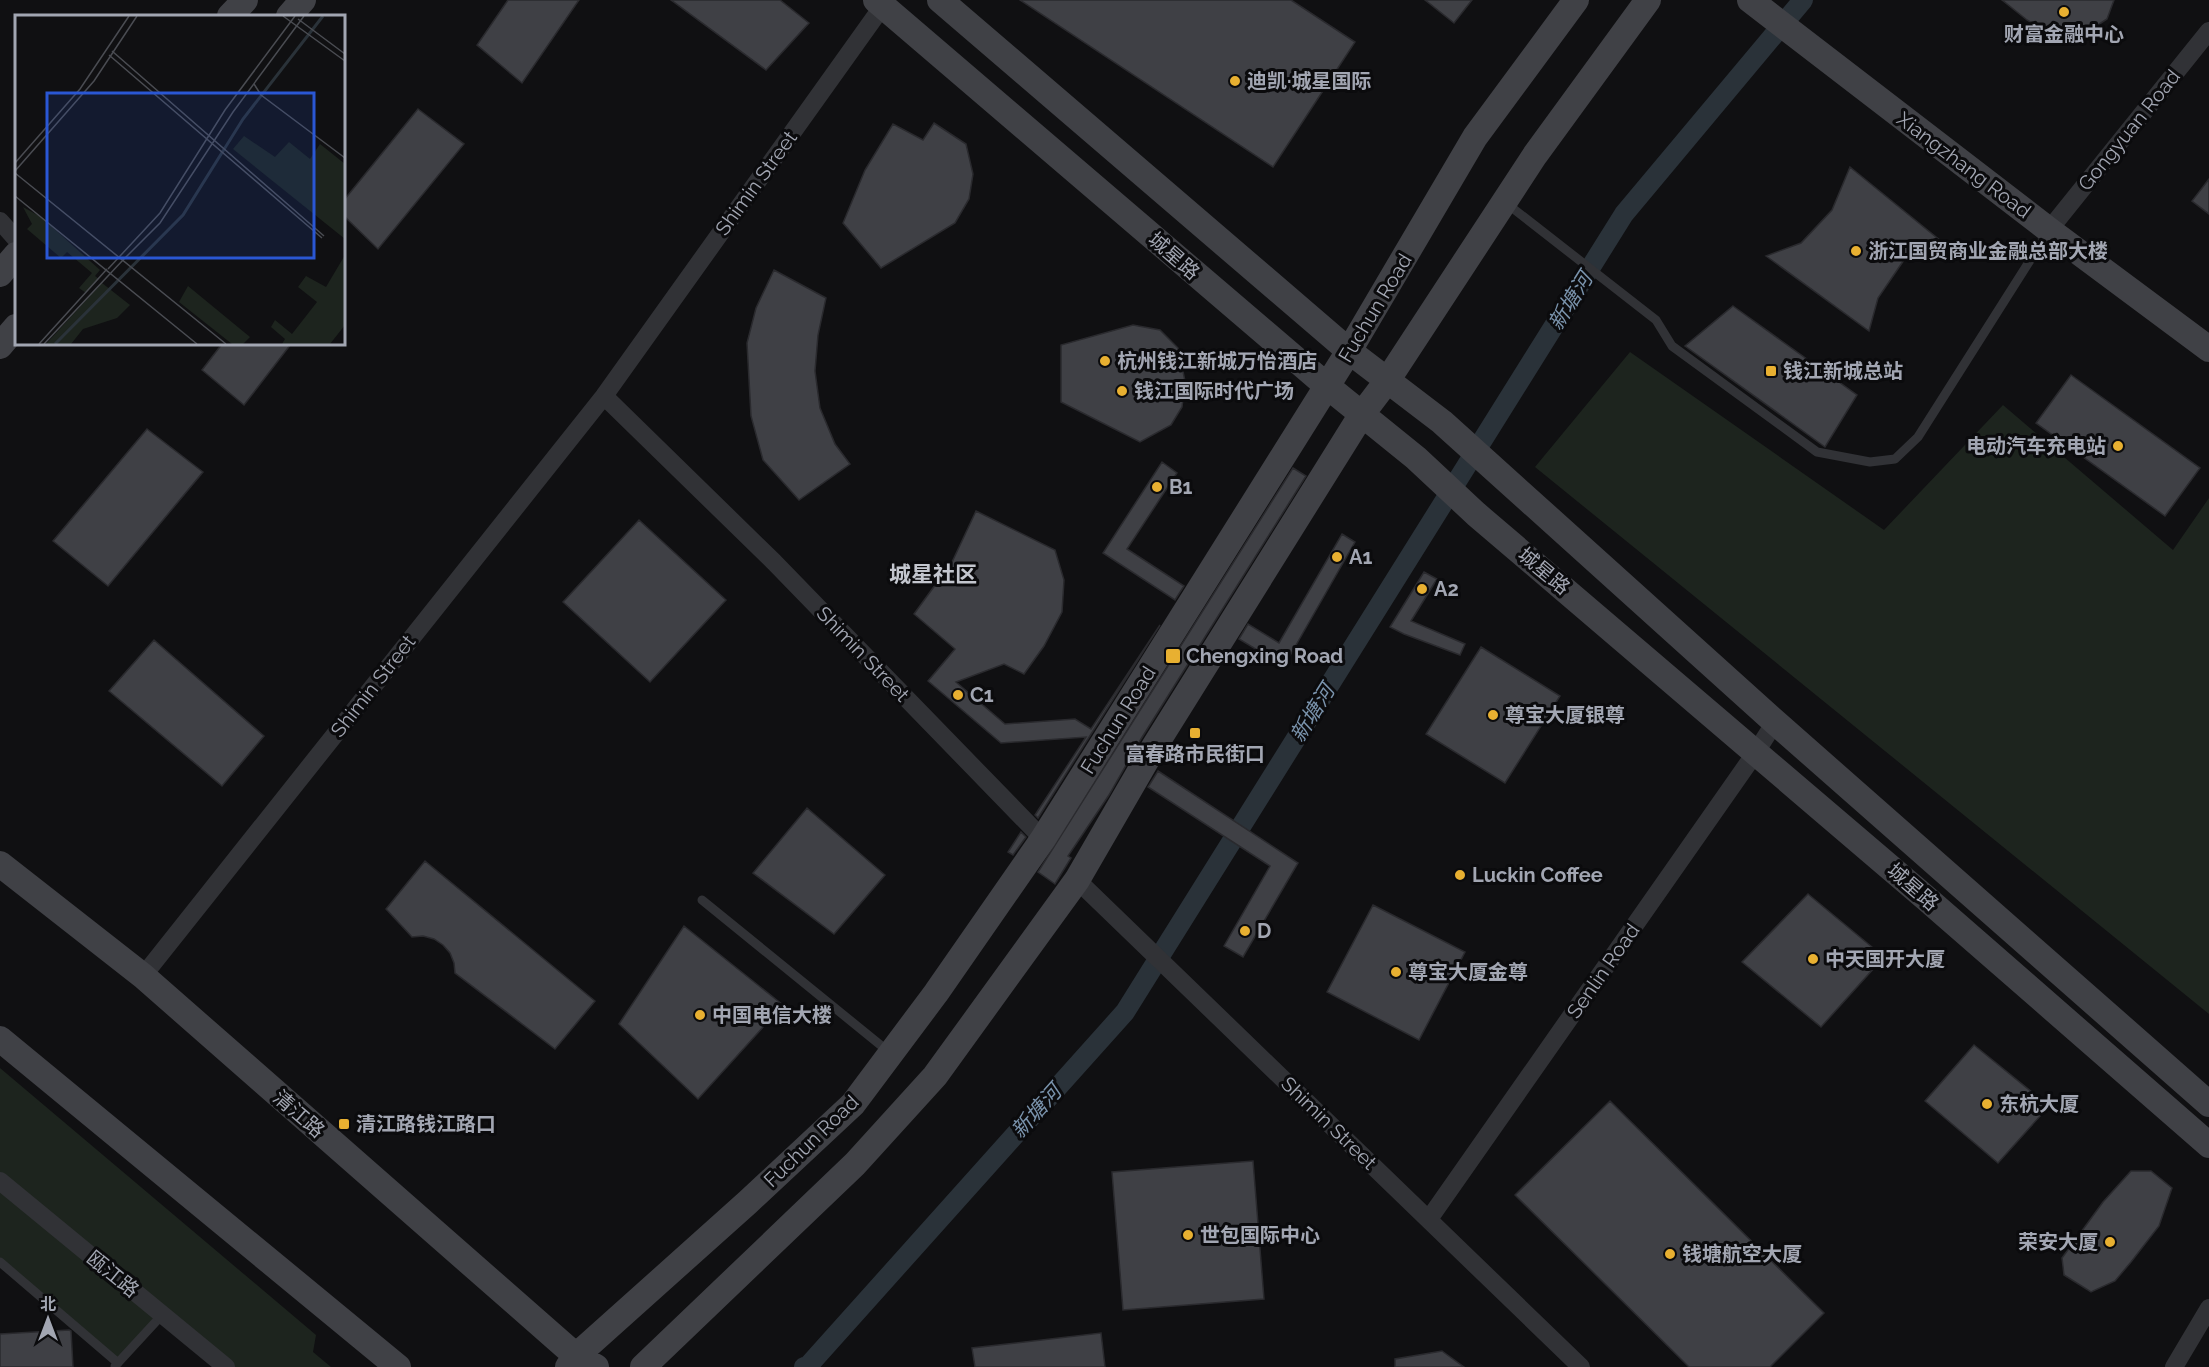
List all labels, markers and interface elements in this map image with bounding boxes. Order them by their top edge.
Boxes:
marker: 财富金融中心 [2057,5,2071,19]
inset map [15,15,345,345]
place label: 财富金融中心 [2004,22,2124,46]
street label: Gongyuan Road [2073,65,2185,195]
place label: 迪凯·城星国际 [1247,69,1372,93]
marker: 迪凯·城星国际 [1228,74,1242,88]
street label: Xiangzhang Road [1892,107,2036,223]
street label: Shimin Street [710,126,802,240]
street label: 城星路 [1143,227,1205,285]
place label: 浙江国贸商业金融总部大楼 [1868,239,2108,263]
marker: 浙江国贸商业金融总部大楼 [1849,244,1863,258]
street label: Fuchun Road [1333,249,1417,367]
water label: 新塘河 [1543,264,1599,334]
place label: 杭州钱江新城万怡酒店 [1117,349,1317,373]
marker: 杭州钱江新城万怡酒店 [1098,354,1112,368]
place label: 钱江新城总站 [1783,359,1903,383]
marker: 钱江新城总站 [1764,364,1778,378]
place label: 钱江国际时代广场 [1134,379,1294,403]
marker: 钱江国际时代广场 [1115,384,1129,398]
place label: 电动汽车充电站 [1966,434,2106,458]
marker: 电动汽车充电站 [2111,439,2125,453]
place label: B1 [1169,475,1193,499]
marker: B1 [1150,480,1164,494]
street label: 城星路 [1513,543,1575,599]
place label: A1 [1349,545,1372,569]
marker: A1 [1330,550,1344,564]
district label: 城星社区 [889,561,977,587]
place label: A2 [1434,577,1459,601]
marker: A2 [1415,582,1429,596]
street label: Shimin Street [812,601,915,707]
street label: Shimin Street [326,630,421,742]
place label: Chengxing Road [1186,644,1343,668]
marker: Chengxing Road [1164,647,1182,665]
street label: Fuchun Road [1075,662,1161,778]
water label: 新塘河 [1285,676,1341,746]
place label: C1 [970,683,994,707]
marker: C1 [951,688,965,702]
place label: 尊宝大厦银尊 [1505,703,1625,727]
marker: 尊宝大厦银尊 [1486,708,1500,722]
marker: 富春路市民街口 [1188,726,1202,740]
place label: 富春路市民街口 [1125,742,1265,766]
street label: 城星路 [1882,858,1944,916]
place label: Luckin Coffee [1472,863,1603,887]
marker: Luckin Coffee [1453,868,1467,882]
place label: D [1257,919,1271,943]
street label: Senlin Road [1562,919,1644,1023]
marker: D [1238,924,1252,938]
place label: 中天国开大厦 [1825,947,1945,971]
marker: 中天国开大厦 [1806,952,1820,966]
place label: 尊宝大厦金尊 [1408,960,1528,984]
marker: 尊宝大厦金尊 [1389,965,1403,979]
place label: 中国电信大楼 [712,1003,832,1027]
marker: 中国电信大楼 [693,1008,707,1022]
street label: Shimin Street [1276,1072,1382,1175]
water label: 新塘河 [1006,1076,1069,1143]
street label: 清江路 [268,1085,330,1143]
street label: Fuchun Road [759,1090,863,1192]
place label: 东杭大厦 [1999,1092,2079,1116]
marker: 东杭大厦 [1980,1097,1994,1111]
place label: 清江路钱江路口 [356,1112,496,1136]
marker: 清江路钱江路口 [337,1117,351,1131]
place label: 世包国际中心 [1200,1223,1320,1247]
marker: 世包国际中心 [1181,1228,1195,1242]
place label: 荣安大厦 [2018,1230,2098,1254]
marker: 荣安大厦 [2103,1235,2117,1249]
place label: 钱塘航空大厦 [1682,1242,1802,1266]
street label: 瓯江路 [82,1246,144,1302]
marker: 钱塘航空大厦 [1663,1247,1677,1261]
north arrow [18,1289,78,1349]
text: 北 [40,1295,56,1314]

